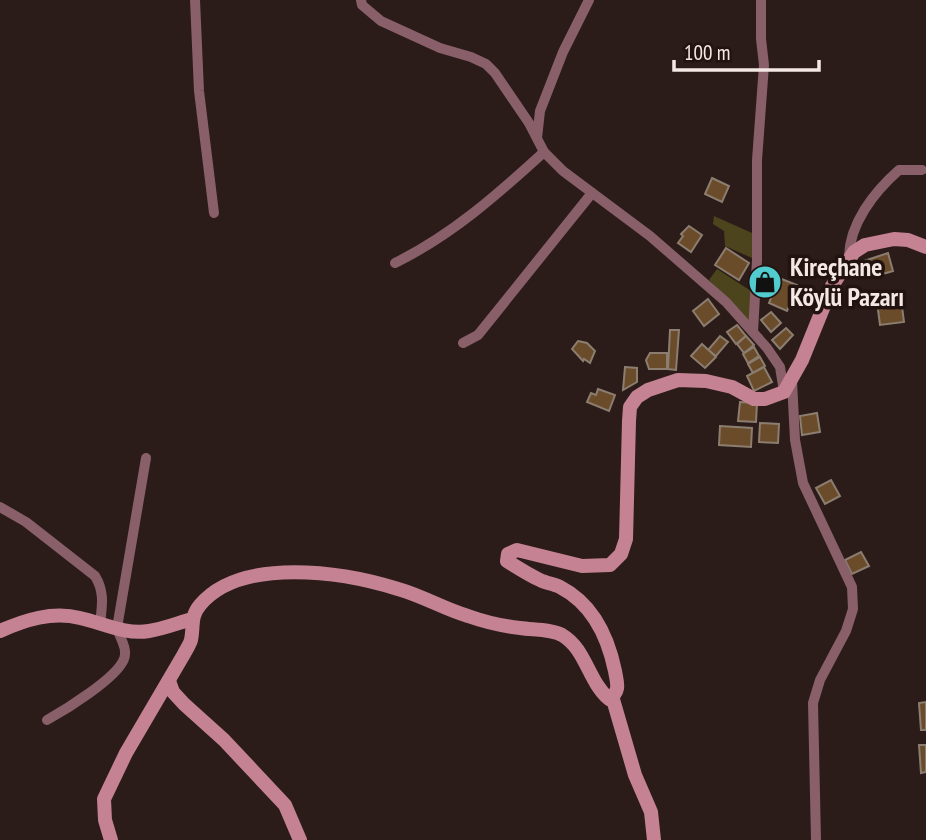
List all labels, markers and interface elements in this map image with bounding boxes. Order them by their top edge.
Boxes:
scale bar [674,28,819,72]
text: 100 m [684,39,730,66]
place label: Kireçhane Köylü Pazarı [790,250,904,313]
shop icon: Kireçhane Köylü Pazarı [746,263,784,301]

